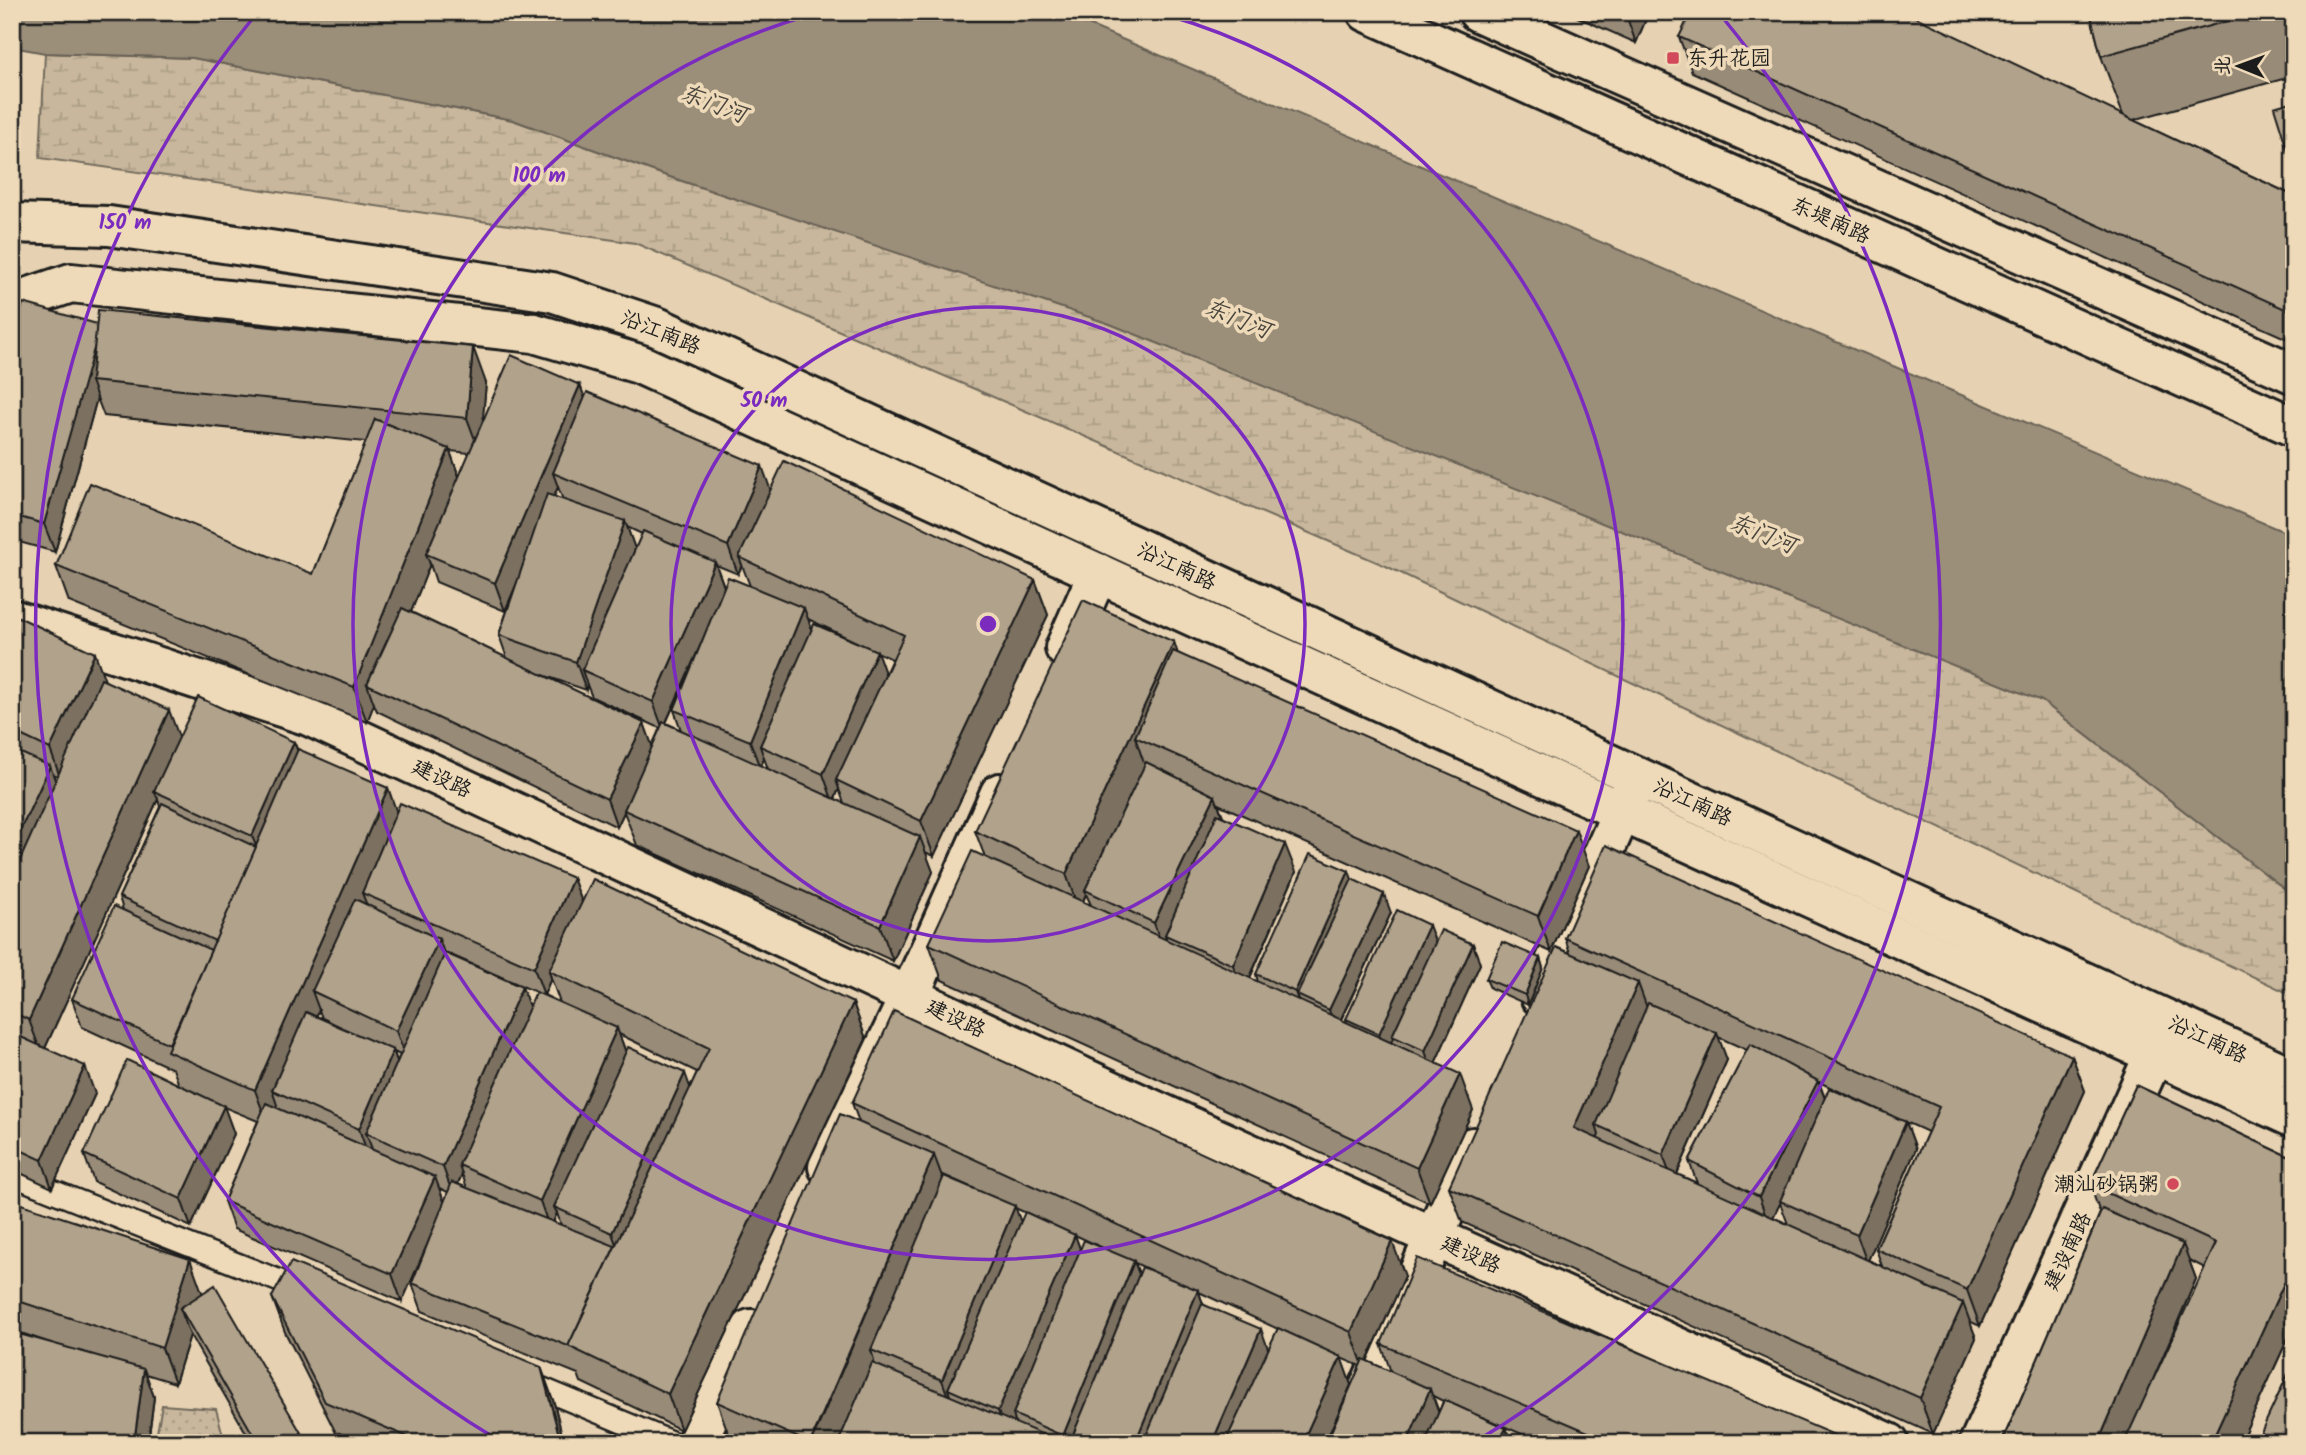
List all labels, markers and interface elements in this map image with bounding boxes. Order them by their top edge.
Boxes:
north arrow [2204,32,2274,102]
place label: 东升花园 [1687,43,1771,76]
marker: 东升花园 [1665,50,1681,66]
text: 北 [2209,56,2239,76]
water label: 东门河 [675,76,756,135]
text: 100 m [512,160,566,193]
street label: 东堤南路 [1785,189,1875,254]
text: 150 m [98,207,152,240]
water label: 东门河 [1199,290,1280,351]
street label: 沿江南路 [615,302,706,364]
text: 50 m [740,385,787,418]
water label: 东门河 [1724,505,1805,566]
street label: 沿江南路 [1131,535,1221,600]
centre of rings [976,612,1000,636]
street label: 建设路 [406,751,477,808]
street label: 沿江南路 [1647,771,1737,836]
street label: 建设路 [920,991,991,1048]
street label: 沿江南路 [2162,1008,2252,1073]
place label: 潮汕砂锅粥 [2054,1169,2159,1202]
marker: 潮汕砂锅粥 [2165,1176,2181,1192]
street label: 建设南路 [2036,1207,2101,1297]
street label: 建设路 [1435,1227,1506,1283]

